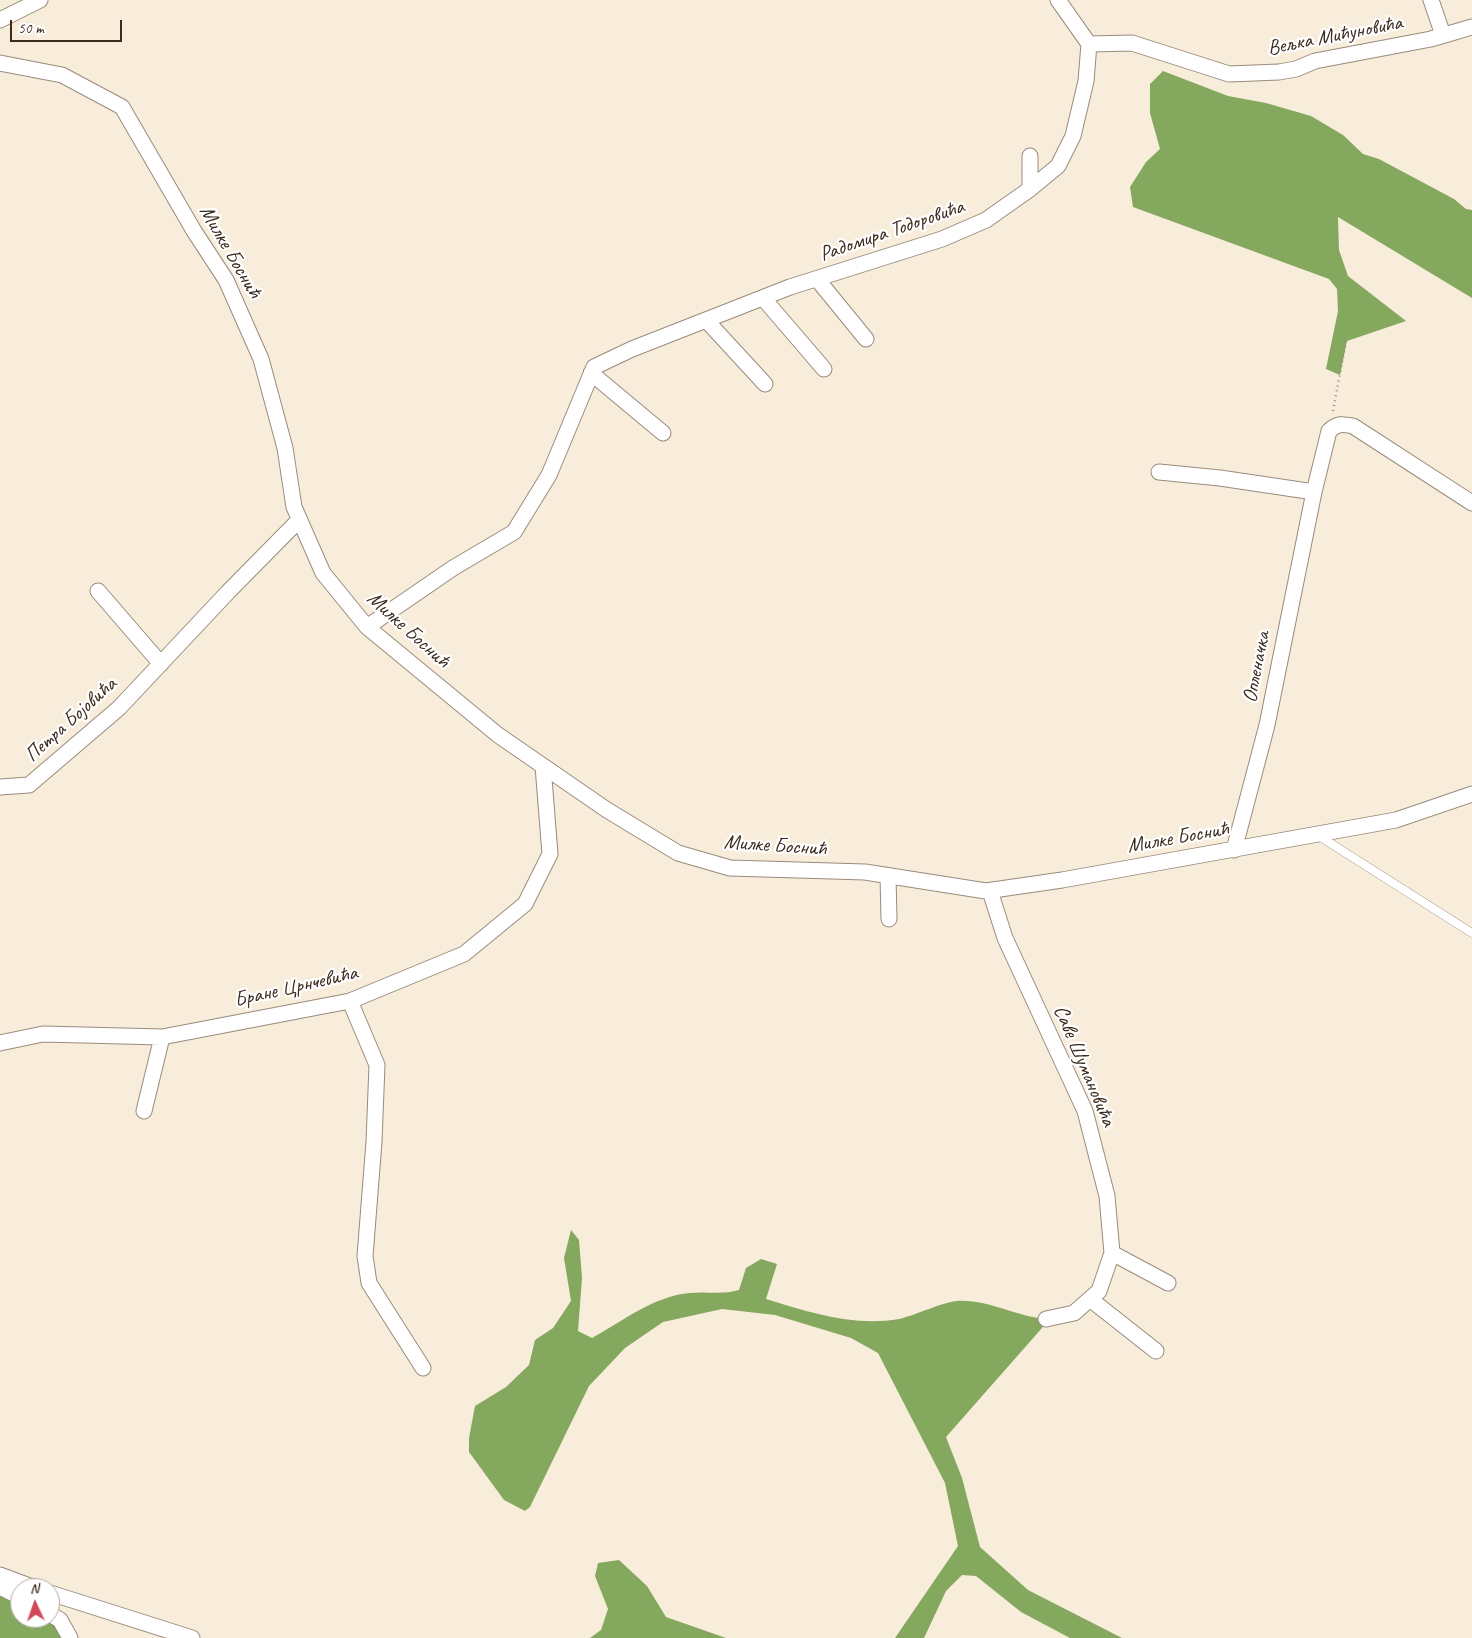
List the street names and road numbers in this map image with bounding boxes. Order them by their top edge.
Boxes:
street label: Вељка Мићуновића [1265,11,1405,61]
street label: Радомира Тодоровића [816,194,968,268]
street label: Милке Боснић [193,201,267,303]
street label: Милке Боснић [361,586,455,674]
street label: Опленачка [1238,629,1276,705]
street label: Петра Бојовића [20,672,122,768]
street label: Милке Боснић [1125,817,1231,859]
street label: Милке Боснић [723,830,827,862]
street label: Бране Црнчевића [232,961,360,1013]
street label: Саве Шумановића [1047,1002,1121,1130]

